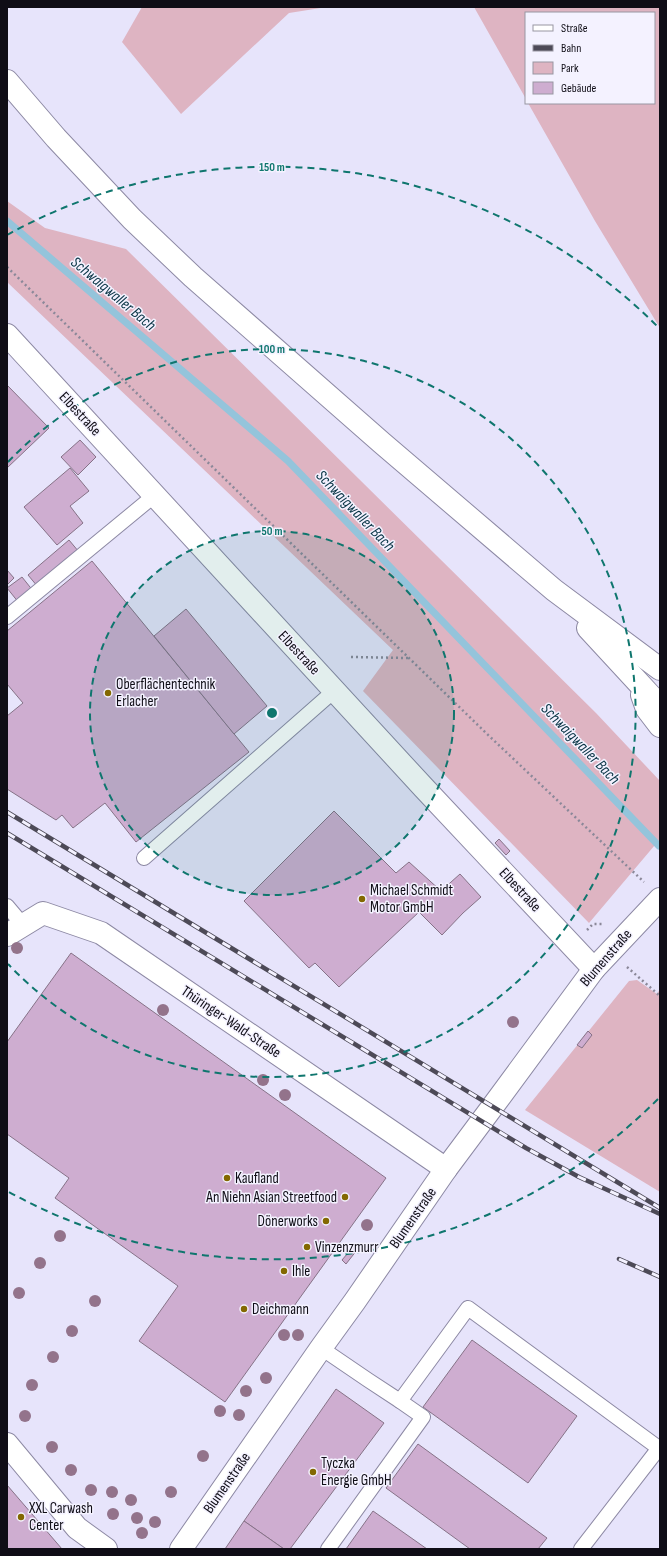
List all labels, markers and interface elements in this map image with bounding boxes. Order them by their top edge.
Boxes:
legend [525,12,655,104]
text: Straße [561,21,588,36]
text: Bahn [561,41,581,56]
text: Park [561,61,579,76]
text: Gebäude [561,81,596,96]
text: 150 m [259,160,285,175]
water label: Schwaigwaller Bach [67,253,160,335]
text: 100 m [259,342,285,357]
street label: Elbestraße [55,388,105,440]
water label: Schwaigwaller Bach [312,467,399,556]
text: 50 m [262,524,282,539]
street label: Elbestraße [274,627,324,679]
place label: Oberflächentechnik Erlacher [116,675,216,711]
marker: Oberflächentechnik Erlacher [103,688,113,698]
water label: Schwaigwaller Bach [537,700,624,789]
centre of rings [265,706,279,720]
street label: Elbestraße [495,864,545,916]
place label: Michael Schmidt Motor GmbH [370,881,454,917]
marker: Michael Schmidt Motor GmbH [357,894,367,904]
street label: Blumenstraße [576,925,636,991]
street label: Thüringer-Wald-Straße [178,982,284,1062]
place label: Kaufland [235,1169,279,1188]
marker: Kaufland [222,1173,232,1183]
street label: Blumenstraße [385,1184,441,1252]
place label: An Niehn Asian Streetfood [205,1188,337,1207]
marker: An Niehn Asian Streetfood [340,1192,350,1202]
place label: Dönerworks [258,1212,318,1231]
marker: Dönerworks [321,1216,331,1226]
place label: Vinzenzmurr [315,1238,379,1257]
marker: Vinzenzmurr [302,1242,312,1252]
place label: Ihle [292,1262,310,1281]
marker: Ihle [279,1266,289,1276]
place label: Deichmann [252,1300,309,1319]
marker: Deichmann [239,1304,249,1314]
street label: Blumenstraße [199,1449,255,1517]
place label: Tyczka Energie GmbH [321,1454,392,1490]
marker: Tyczka Energie GmbH [308,1467,318,1477]
place label: XXL Carwash Center [28,1499,93,1535]
marker: XXL Carwash Center [16,1512,26,1522]

